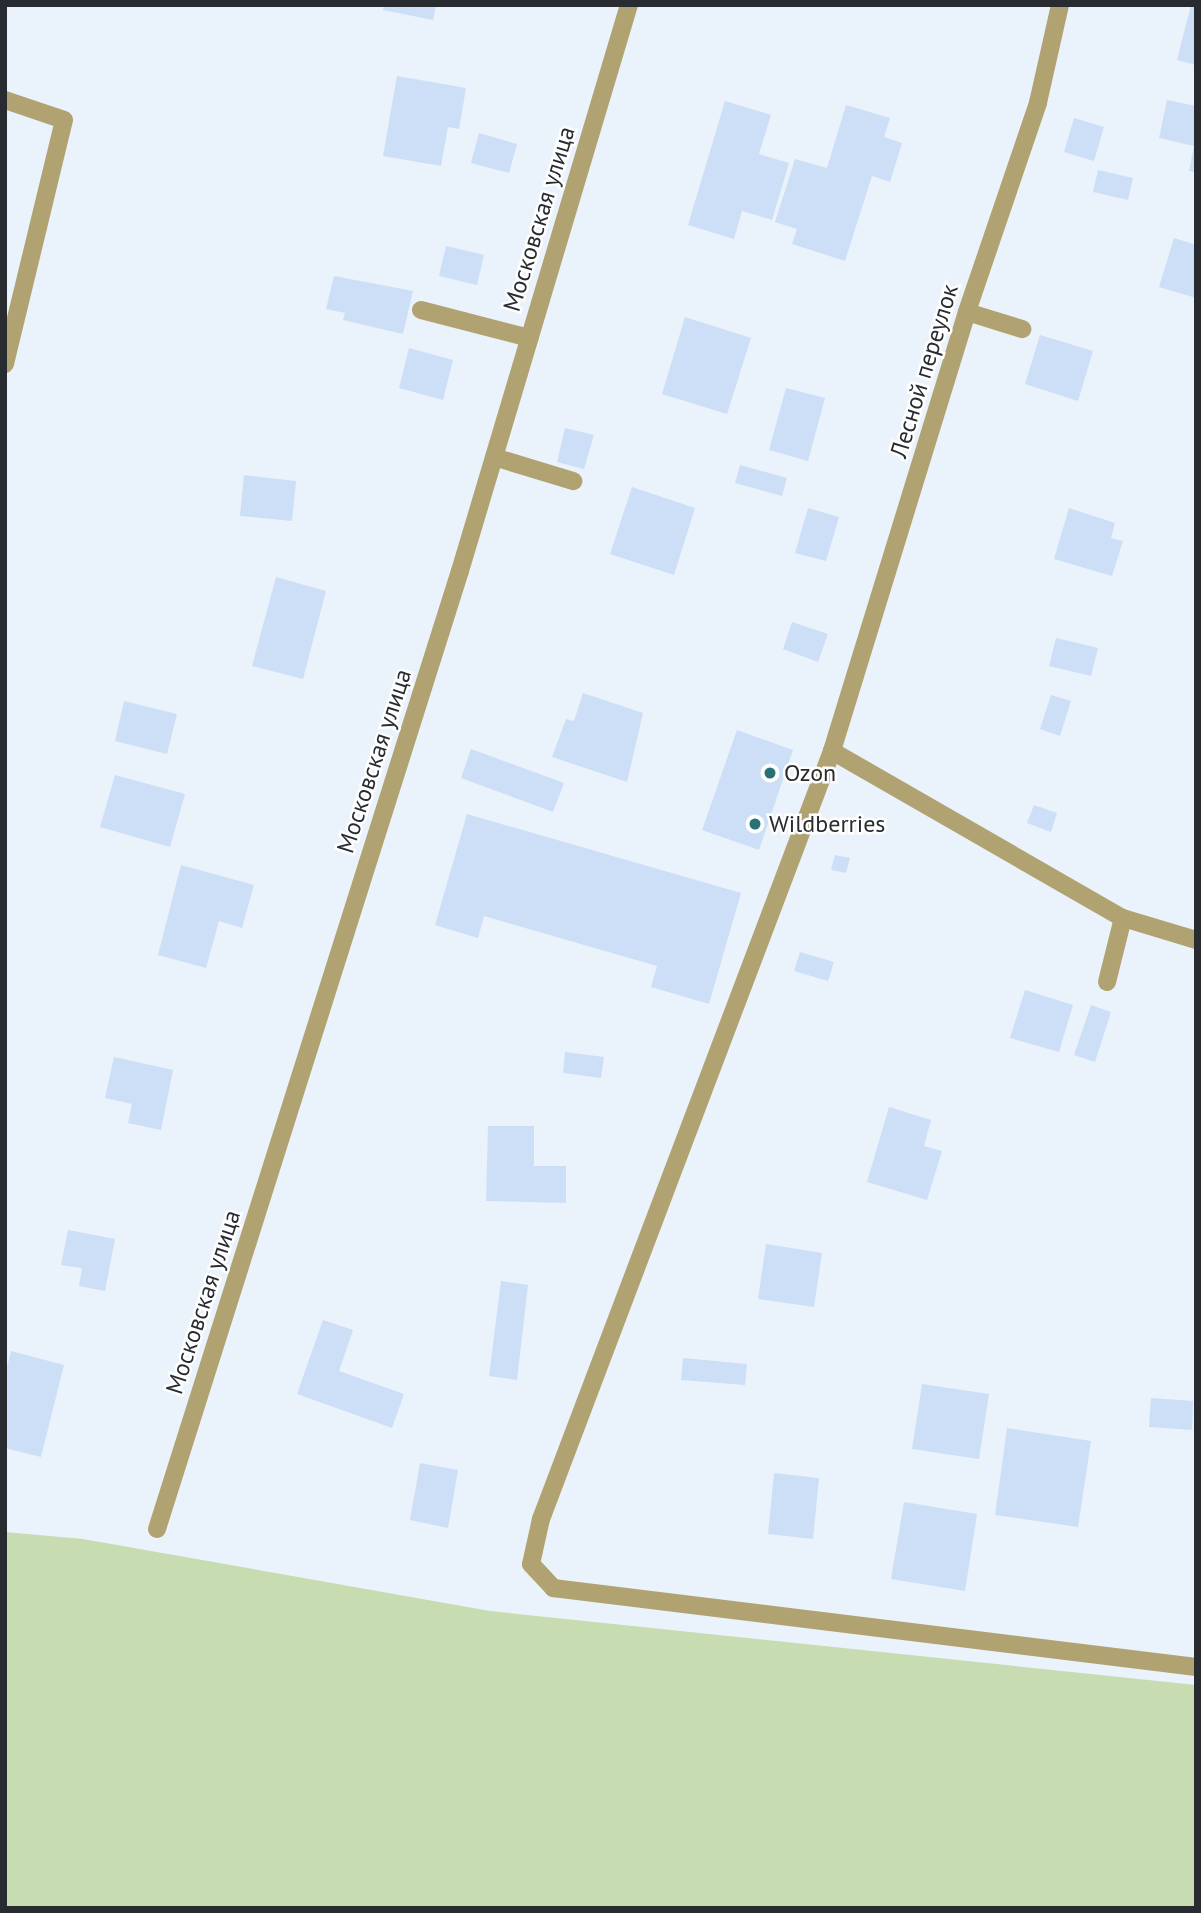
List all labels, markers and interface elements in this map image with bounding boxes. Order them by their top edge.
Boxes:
street label: Московская улица [497,123,581,315]
street label: Лесной переулок [884,281,964,461]
street label: Московская улица [331,665,417,857]
place label: Ozon [784,759,836,787]
marker: Ozon [762,765,778,781]
place label: Wildberries [769,810,885,838]
marker: Wildberries [747,816,763,832]
street label: Московская улица [160,1206,246,1398]

